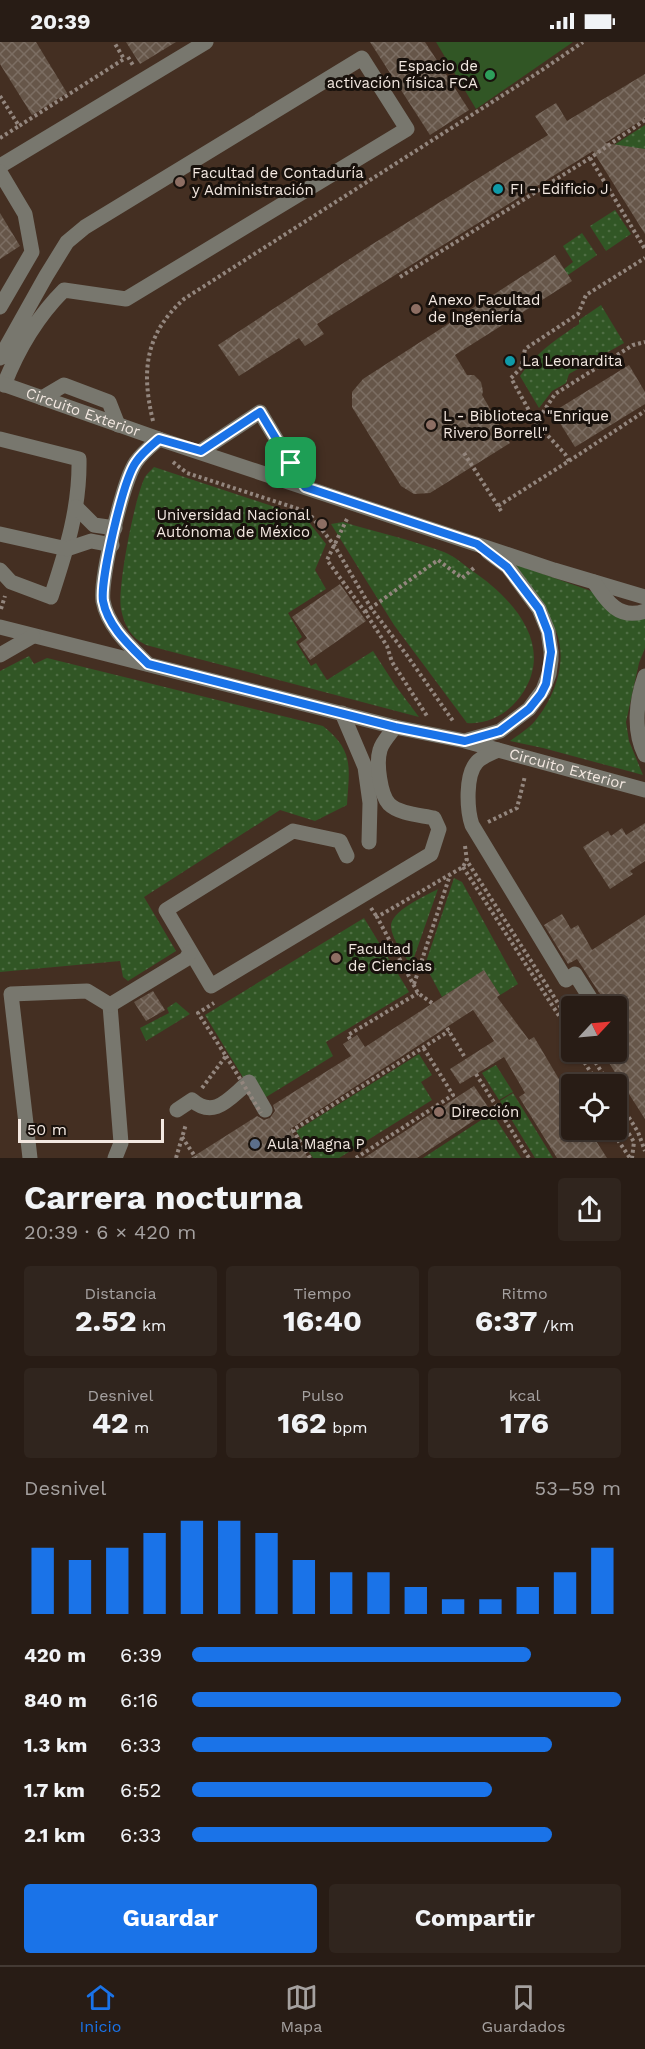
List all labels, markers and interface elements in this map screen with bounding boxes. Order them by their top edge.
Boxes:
text: 20:39 [30,9,91,34]
place label: Espacio de activación física FCA [327,57,478,92]
marker: Espacio de activación física FCA [483,68,497,82]
place label: Facultad de Contaduría y Administración [192,164,364,199]
marker: Facultad de Contaduría y Administración [173,175,187,189]
place label: FI - Edificio J [510,180,609,198]
marker: FI - Edificio J [491,182,505,196]
place label: Anexo Facultad de Ingeniería [428,291,540,326]
marker: Anexo Facultad de Ingeniería [409,302,423,316]
place label: La Leonardita [522,352,623,370]
marker: La Leonardita [503,354,517,368]
street label: Circuito Exterior [23,384,143,441]
place label: L - Biblioteca "Enrique Rivero Borrell" [443,407,609,442]
marker: L - Biblioteca "Enrique Rivero Borrell" [424,418,438,432]
pin [265,437,316,488]
icon: arrive [274,446,307,479]
place label: Universidad Nacional Autónoma de México [156,506,310,541]
marker: Universidad Nacional Autónoma de México [315,517,329,531]
street label: Circuito Exterior [507,744,628,793]
place label: Facultad de Ciencias [348,940,432,975]
marker: Facultad de Ciencias [329,951,343,965]
north arrow [561,996,627,1062]
map controls [561,996,627,1140]
button: locate [561,1074,627,1140]
place label: Dirección [451,1103,519,1121]
marker: Dirección [432,1105,446,1119]
scale bar [18,1116,164,1144]
text: 50 m [27,1120,67,1139]
place label: Aula Magna P [267,1135,365,1153]
marker: Aula Magna P [248,1137,262,1151]
text: Carrera nocturna [24,1178,303,1217]
button: share [558,1178,621,1241]
text: 20:39 · 6 × 420 m [24,1220,196,1244]
text: Distancia [84,1284,157,1303]
text: Tiempo [294,1284,351,1303]
text: Ritmo [501,1284,548,1303]
text: 2.52 [75,1303,137,1338]
text: 16:40 [283,1303,362,1338]
text: 6:37 [475,1303,537,1338]
text: km [137,1316,166,1335]
text: /km [537,1316,574,1335]
text: Desnivel [88,1386,153,1405]
text: Pulso [301,1386,344,1405]
text: kcal [509,1386,540,1405]
text: 42 [92,1405,129,1440]
text: 162 [277,1405,327,1440]
text: 176 [500,1405,549,1440]
text: m [129,1418,149,1437]
text: bpm [327,1418,368,1437]
text: Desnivel [24,1476,106,1500]
text: 53–59 m [535,1476,621,1500]
text: 420 m [24,1643,86,1667]
text: 6:39 [120,1643,162,1667]
text: 840 m [24,1688,87,1712]
text: 6:16 [120,1688,158,1712]
text: 1.3 km [24,1733,87,1757]
text: 6:33 [120,1733,161,1757]
text: 1.7 km [24,1778,85,1802]
text: 6:52 [120,1778,161,1802]
text: 2.1 km [24,1823,85,1847]
text: 6:33 [120,1823,161,1847]
button: Guardar [24,1884,317,1953]
button: Compartir [329,1884,621,1953]
tab: Inicio [80,1981,121,2036]
tab: Mapa [280,1981,322,2036]
tab: Guardados [481,1981,565,2036]

